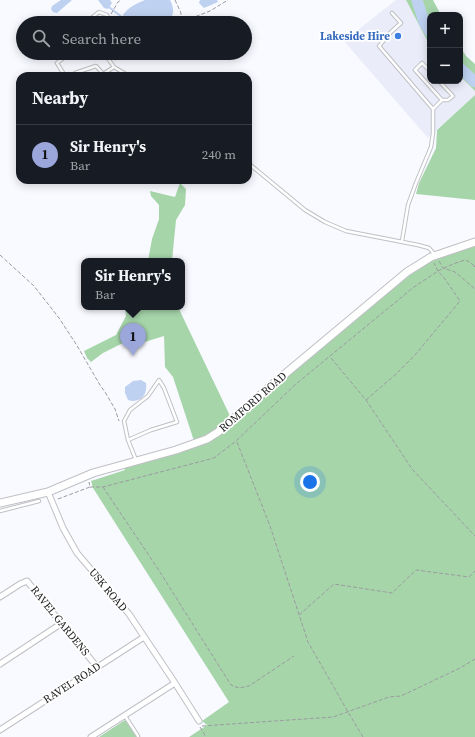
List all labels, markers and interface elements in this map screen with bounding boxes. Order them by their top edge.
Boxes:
map controls [427,12,463,84]
button: + [427,12,463,48]
search box [16,16,252,60]
icon: search [30,27,52,49]
text: Search here [62,28,141,49]
place label: Lakeside Hire [320,29,390,44]
marker: Lakeside Hire [393,31,403,41]
button: − [427,48,463,84]
text: Nearby [32,86,88,110]
text: Sir Henry's [70,136,146,157]
text: 1 [41,146,49,163]
text: 240 m [202,146,236,163]
text: Bar [70,157,90,174]
popup [81,258,185,310]
text: Sir Henry's [95,265,171,286]
text: Bar [95,286,115,303]
pin: 1 [120,323,146,356]
street label: ROMFORD ROAD [216,368,290,436]
your location [300,472,320,492]
street label: USK ROAD [85,565,131,615]
street label: RAVEL GARDENS [27,583,93,659]
street label: RAVEL ROAD [40,659,104,707]

